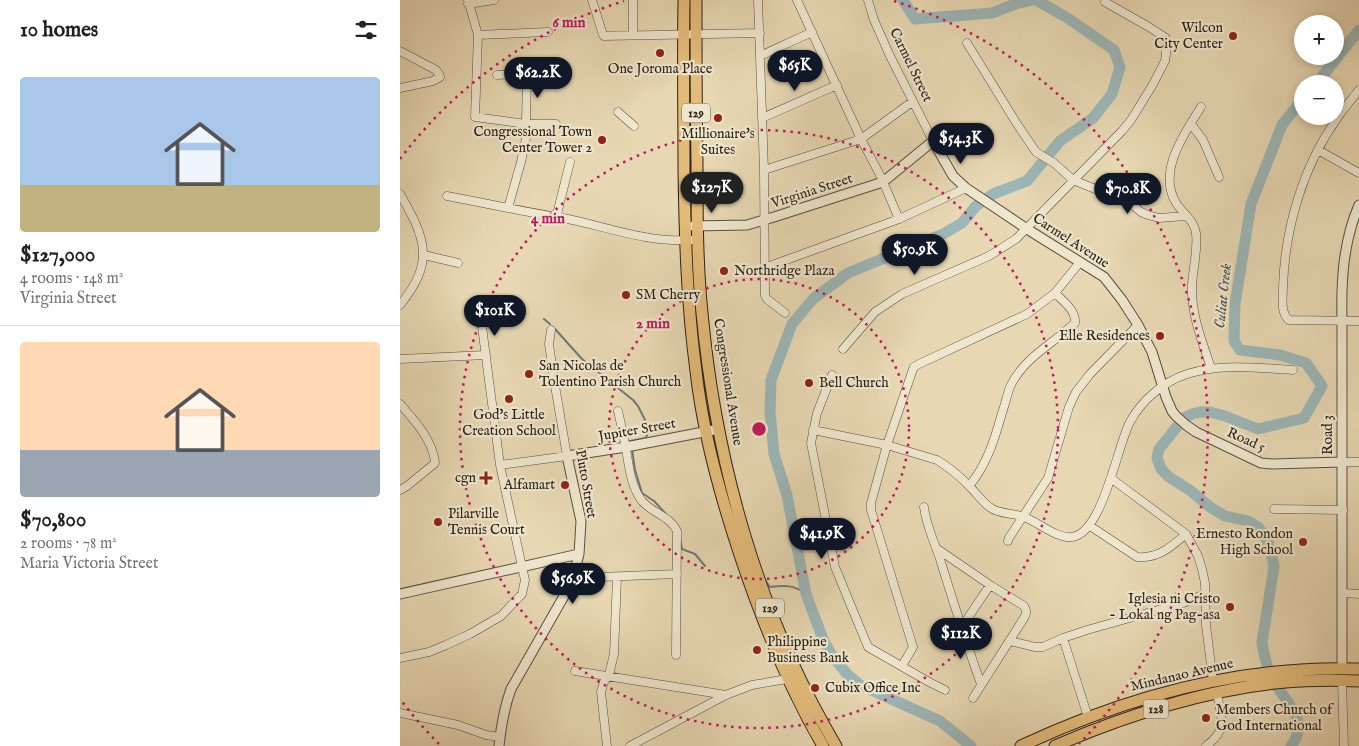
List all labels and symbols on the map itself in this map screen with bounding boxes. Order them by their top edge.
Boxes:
text: 6 min [552,13,586,32]
place label: Wilcon City Center [1154,19,1224,53]
street label: Carmel Street [885,25,937,105]
marker: Wilcon City Center [1227,30,1239,42]
marker: One Joroma Place [654,47,666,59]
pin: $65K [765,49,825,92]
pin: $62.2K [497,56,579,99]
place label: One Joroma Place [608,60,713,78]
road number: 129 [682,104,710,122]
marker: Millionaire's Suites [712,112,724,124]
pin: $54.3K [920,122,1002,165]
place label: Congressional Town Center Tower 2 [473,123,593,157]
place label: Millionaire's Suites [681,125,755,159]
marker: Congressional Town Center Tower 2 [596,134,608,146]
street label: Virginia Street [768,169,855,213]
pin: $127K [677,172,747,214]
pin: $70.8K [1087,172,1169,215]
text: 4 min [531,209,565,228]
street label: Carmel Avenue [1029,209,1113,273]
pin: $50.9K [874,234,956,276]
place label: Northridge Plaza [734,262,835,280]
water label: Culiat Creek [1210,263,1236,329]
marker: Northridge Plaza [718,265,730,277]
place label: SM Cherry [636,286,701,304]
marker: SM Cherry [620,289,632,301]
pin: $101K [460,294,530,337]
text: 2 min [636,314,670,333]
street label: Congressional Avenue [709,317,747,447]
place label: Elle Residences [1059,327,1150,345]
marker: Elle Residences [1154,330,1166,342]
place label: San Nicolas de Tolentino Parish Church [539,357,682,391]
marker: San Nicolas de Tolentino Parish Church [523,368,535,380]
place label: Bell Church [819,374,889,392]
marker: Bell Church [803,377,815,389]
marker: God's Little Creation School [503,393,515,405]
place label: God's Little Creation School [462,406,556,440]
street label: Jupiter Street [595,414,677,446]
street label: Road 3 [1319,415,1337,455]
centre of rings [750,420,768,438]
street label: Road 5 [1224,424,1268,456]
street label: Pluto Street [571,448,601,520]
place label: cgn [455,469,477,487]
marker: cgn [480,472,492,484]
place label: Alfamart [503,476,555,494]
marker: Alfamart [559,479,571,491]
place label: Pilarville Tennis Court [448,505,525,539]
marker: Pilarville Tennis Court [432,516,444,528]
pin: $41.9K [781,518,863,560]
place label: Ernesto Rondon High School [1196,525,1294,559]
marker: Ernesto Rondon High School [1297,536,1309,548]
pin: $56.9K [532,562,614,605]
place label: Iglesia ni Cristo - Lokal ng Pag-asa [1109,590,1221,624]
road number: 129 [756,598,784,618]
marker: Iglesia ni Cristo - Lokal ng Pag-asa [1224,601,1236,613]
pin: $112K [926,618,996,660]
place label: Philippine Business Bank [767,633,850,667]
marker: Philippine Business Bank [751,644,763,656]
street label: Mindanao Avenue [1129,654,1236,696]
place label: Cubix Office Inc [825,679,921,697]
marker: Cubix Office Inc [809,682,821,694]
road number: 128 [1144,700,1168,719]
place label: Members Church of God International [1216,701,1335,735]
marker: Members Church of God International [1200,712,1212,724]

